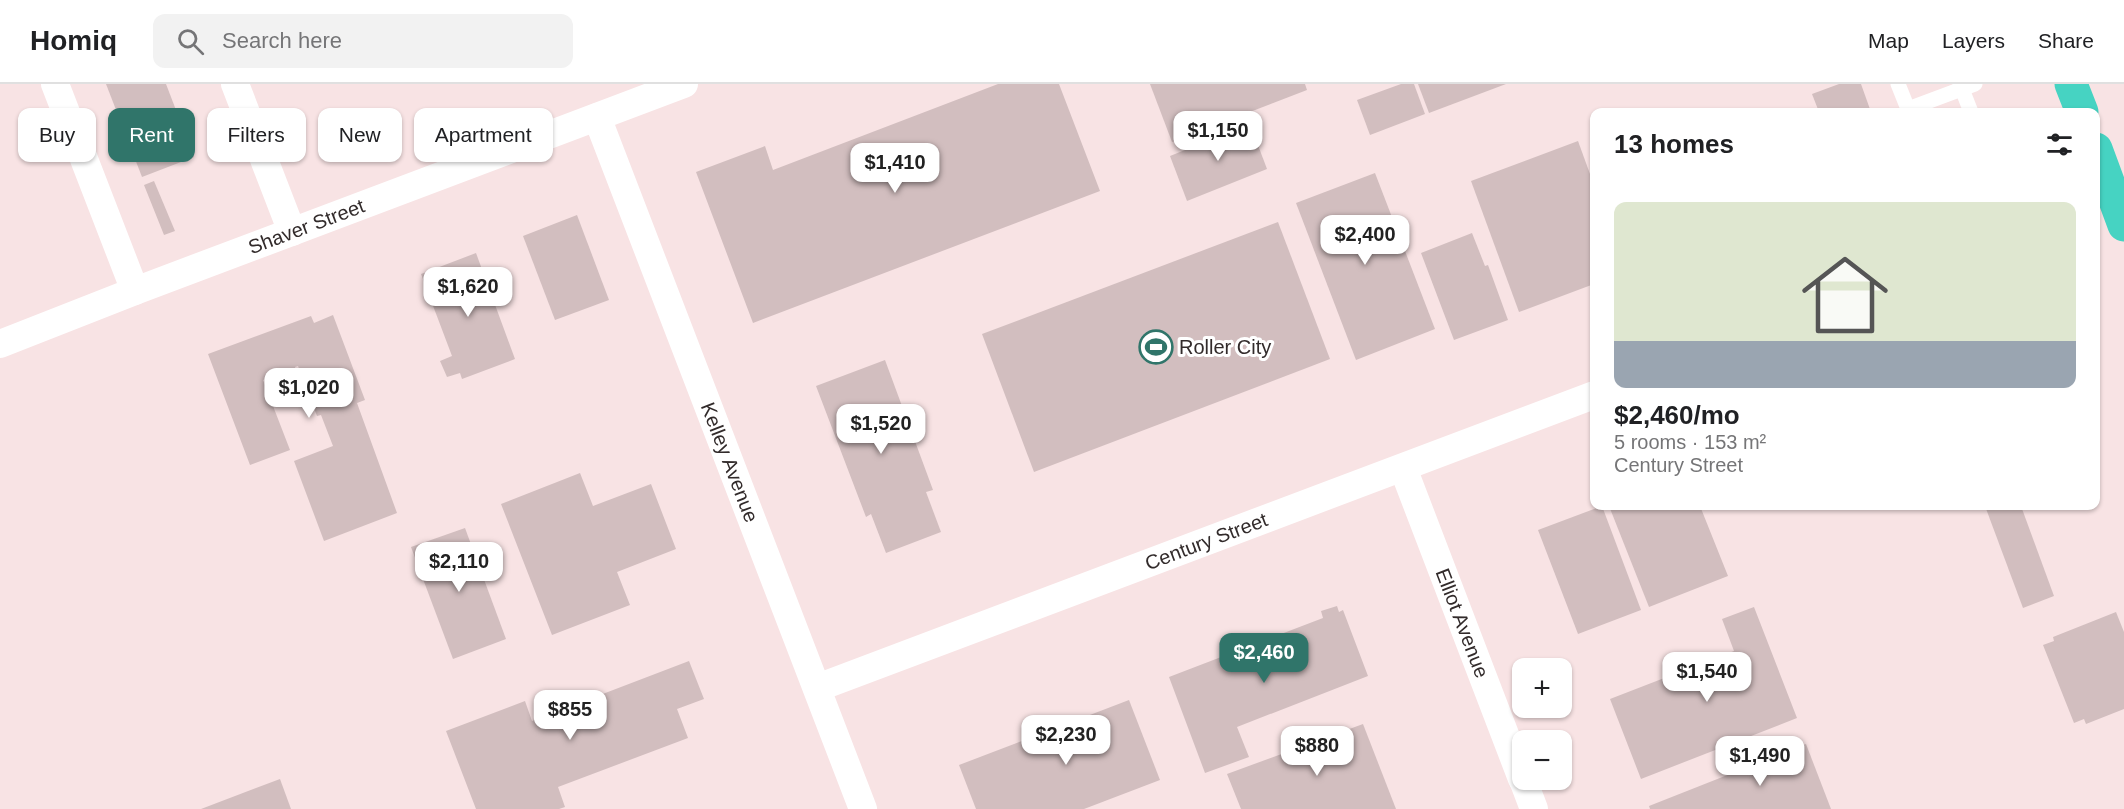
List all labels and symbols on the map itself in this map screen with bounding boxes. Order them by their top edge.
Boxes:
pin: $1,150 [1169,111,1267,162]
pin: $1,410 [846,143,944,194]
street label: Shaver Street [245,194,368,258]
pin: $2,400 [1316,215,1414,266]
pin: $1,620 [419,267,517,318]
sports icon: Roller City [1138,329,1174,365]
place label: Roller City [1179,336,1271,358]
pin: $1,020 [260,368,358,419]
street label: Kelley Avenue [697,399,763,525]
pin: $1,520 [832,404,930,455]
street label: Century Street [1142,508,1271,574]
pin: $2,110 [410,542,508,593]
street label: Elliot Avenue [1431,565,1493,681]
pin: $2,460 [1215,633,1313,684]
pin: $1,540 [1658,652,1756,703]
pin: $855 [534,690,606,741]
pin: $2,230 [1017,715,1115,766]
pin: $880 [1281,726,1353,777]
pin: $1,490 [1711,736,1809,787]

